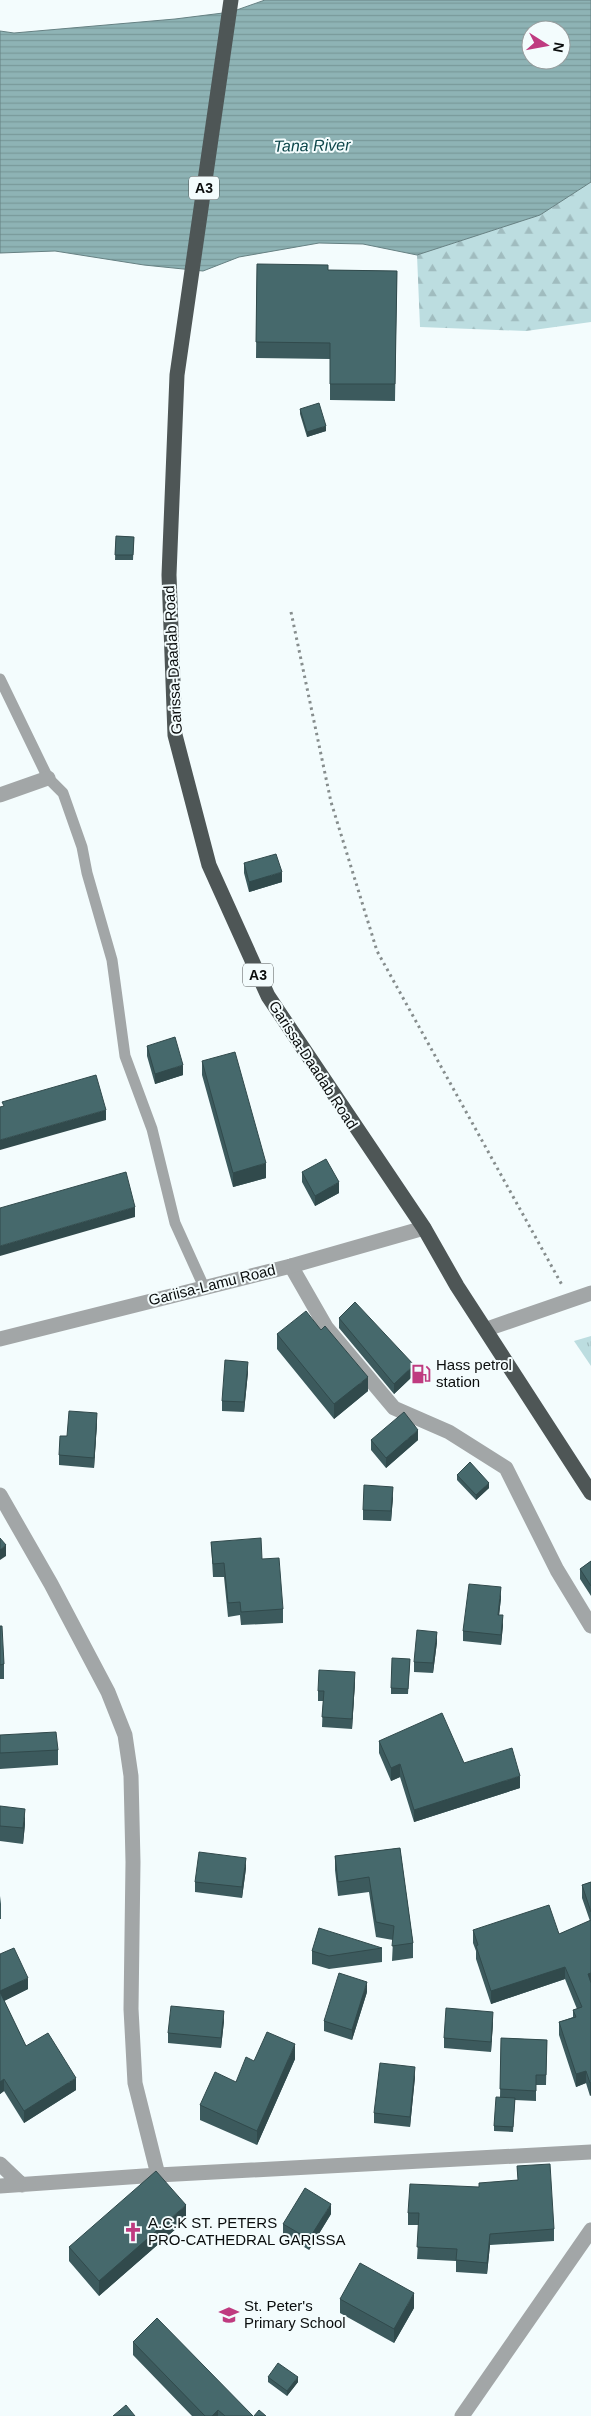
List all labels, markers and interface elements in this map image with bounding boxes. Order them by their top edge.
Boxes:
north arrow [521,20,571,70]
text: N [550,41,568,54]
water label: Tana River [273,136,351,155]
road number: A3 [189,177,219,200]
street label: Garissa-Daadab Road [160,585,185,735]
road number: A3 [243,964,273,986]
street label: Garissa-Daadab Road [266,998,361,1132]
street label: Gariisa-Lamu Road [147,1261,277,1308]
place label: Hass petrol station [436,1356,512,1390]
fuel station icon: Hass petrol station [410,1363,432,1385]
place label: A.C.K ST. PETERS PRO-CATHEDRAL GARISSA [148,2214,346,2248]
church icon: A.C.K ST. PETERS PRO-CATHEDRAL GARISSA [122,2221,144,2243]
place label: St. Peter's Primary School [244,2297,346,2331]
school or university icon: St. Peter's Primary School [218,2304,240,2326]

